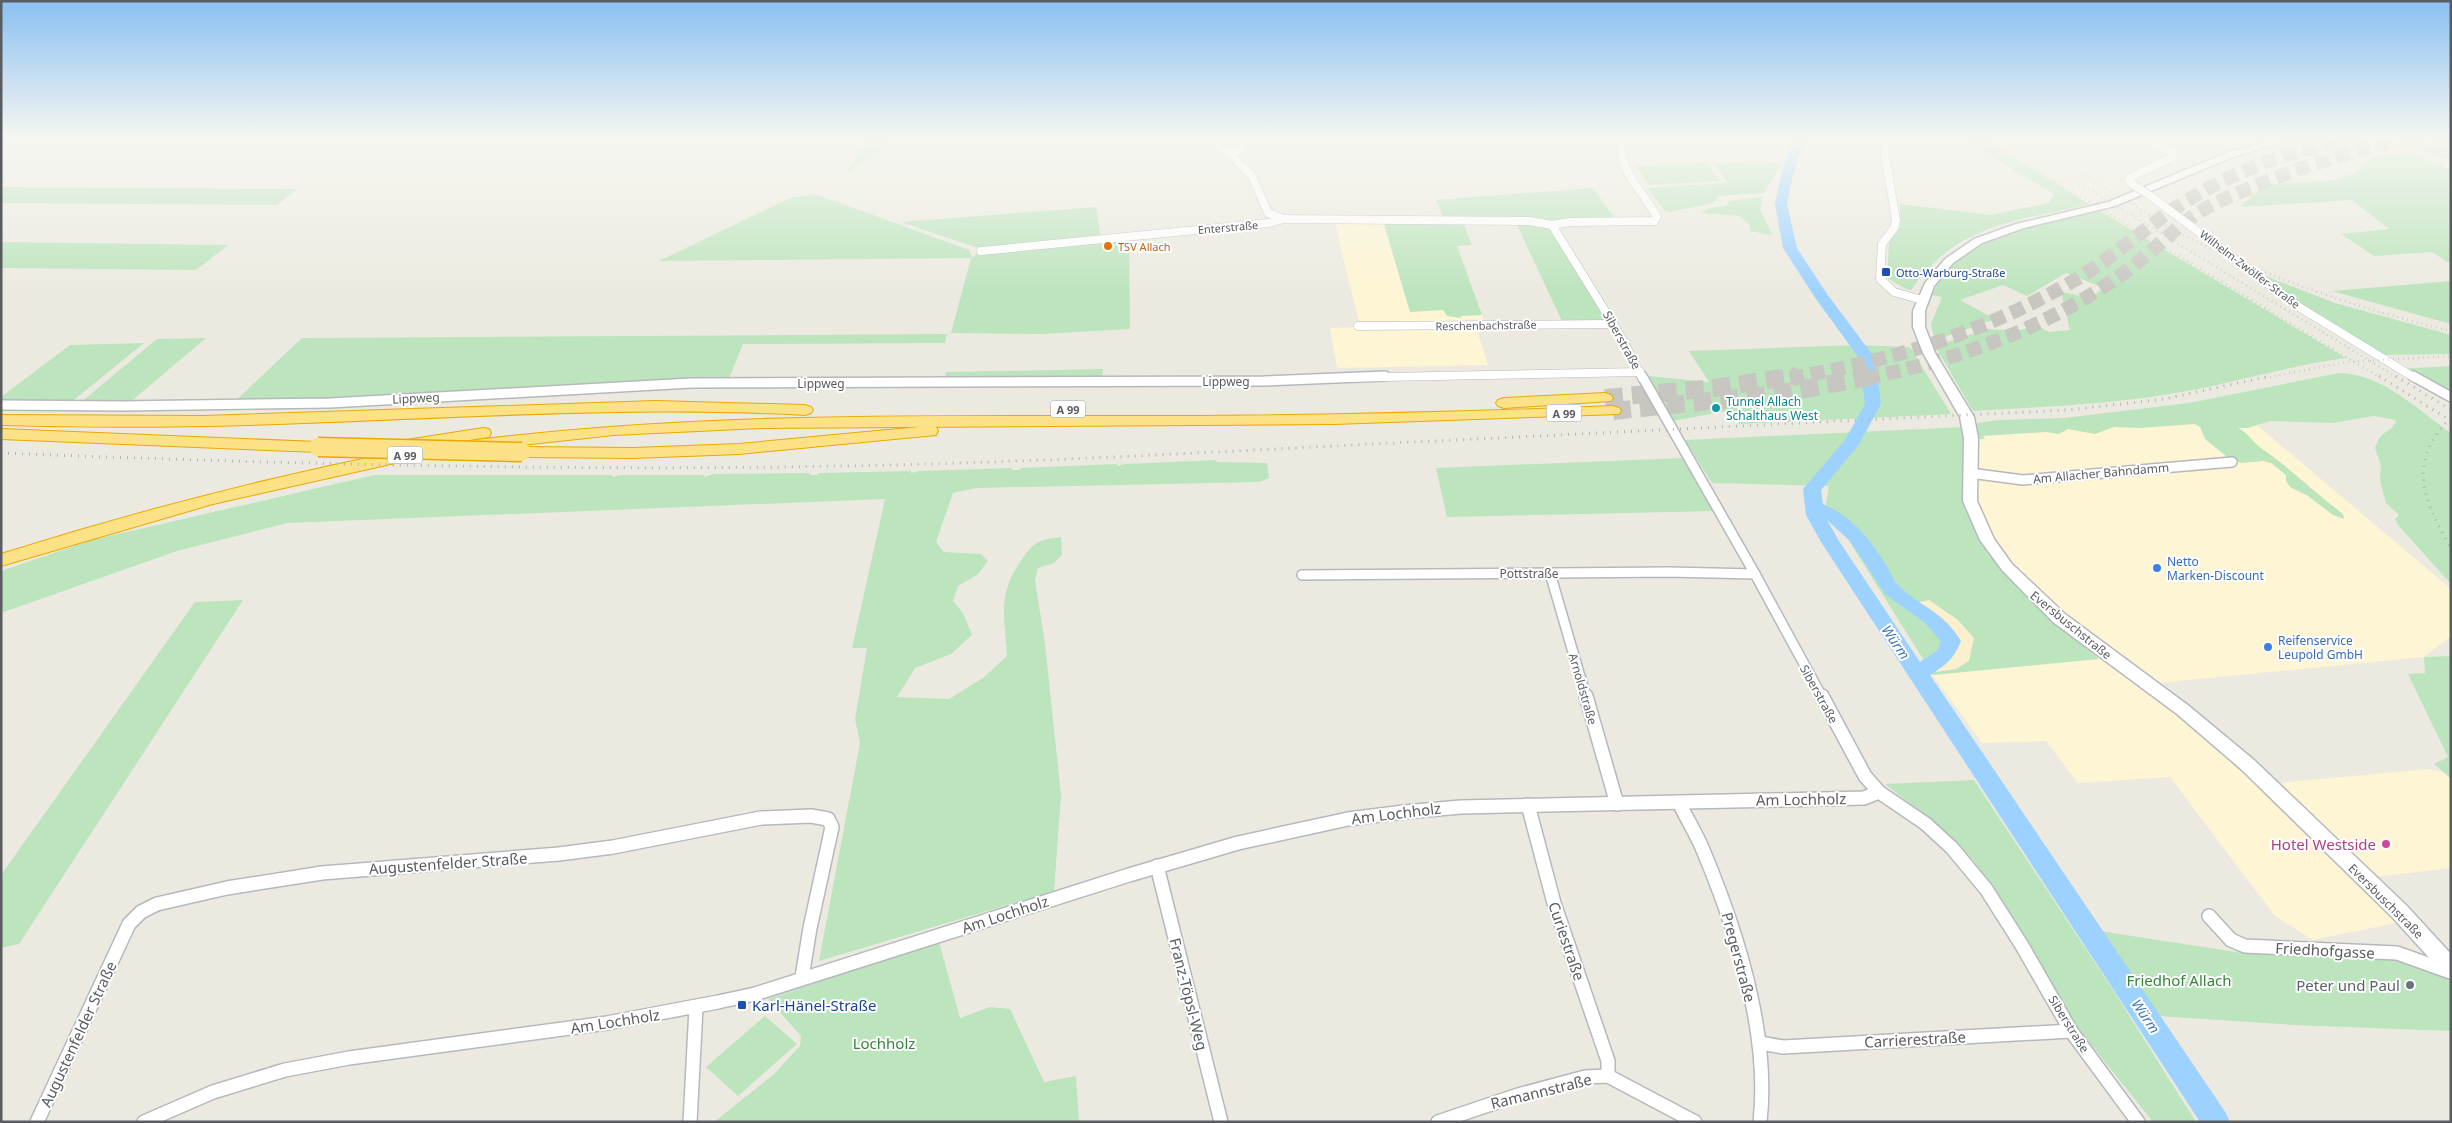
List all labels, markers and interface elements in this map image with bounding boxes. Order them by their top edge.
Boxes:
street label: Enterstraße [1197,217,1259,237]
street label: Wilhelm-Zwölfer-Straße [2197,226,2303,312]
place label: TSV Allach [1118,239,1171,254]
marker: TSV Allach [1102,240,1114,252]
place label: Otto-Warburg-Straße [1896,265,2005,280]
marker: Otto-Warburg-Straße [1880,266,1892,278]
street label: Siberstraße [1599,308,1645,373]
street label: Reschenbachstraße [1435,317,1537,333]
street label: Lippweg [1202,373,1250,390]
street label: Lippweg [797,375,845,392]
street label: Lippweg [392,388,440,408]
place label: Tunnel Allach Schalthaus West [1726,393,1819,424]
road number: A 99 [1050,400,1086,418]
marker: Tunnel Allach Schalthaus West [1710,402,1722,414]
road number: A 99 [1546,404,1582,422]
road number: A 99 [388,446,422,464]
street label: Am Allacher Bahndamm [2032,459,2170,487]
place label: Netto Marken-Discount [2167,553,2264,584]
marker: Netto Marken-Discount [2151,562,2163,574]
street label: Pottstraße [1499,565,1559,582]
street label: Eversbuschstraße [2027,587,2115,663]
water label: Würm [1878,621,1914,663]
place label: Reifenservice Leupold GmbH [2278,632,2363,663]
marker: Reifenservice Leupold GmbH [2262,641,2274,653]
street label: Arnoldstraße [1565,651,1601,727]
street label: Siberstraße [1796,662,1842,727]
street label: Am Lochholz [1756,788,1846,810]
street label: Am Lochholz [1350,798,1442,828]
place label: Hotel Westside [2271,834,2376,854]
marker: Hotel Westside [2380,838,2392,850]
street label: Augustenfelder Straße [368,847,528,879]
street label: Eversbuschstraße [2345,860,2427,942]
street label: Am Lochholz [959,891,1051,937]
street label: Curiestraße [1544,899,1590,983]
street label: Pregerstraße [1717,910,1761,1004]
street label: Franz-Töpsl-Weg [1165,936,1213,1052]
street label: Friedhofgasse [2275,937,2375,963]
street label: Augustenfelder Straße [35,958,121,1110]
park label: Friedhof Allach [2126,970,2232,990]
place label: Peter und Paul [2296,975,2400,995]
marker: Peter und Paul [2404,979,2416,991]
street label: Siberstraße [2045,992,2093,1056]
place label: Karl-Hänel-Straße [752,995,876,1015]
water label: Würm [2128,995,2164,1037]
marker: Karl-Hänel-Straße [736,999,748,1011]
street label: Am Lochholz [569,1004,661,1038]
street label: Carrierestraße [1864,1026,1966,1052]
park label: Lochholz [853,1033,915,1053]
street label: Ramannstraße [1488,1069,1594,1113]

